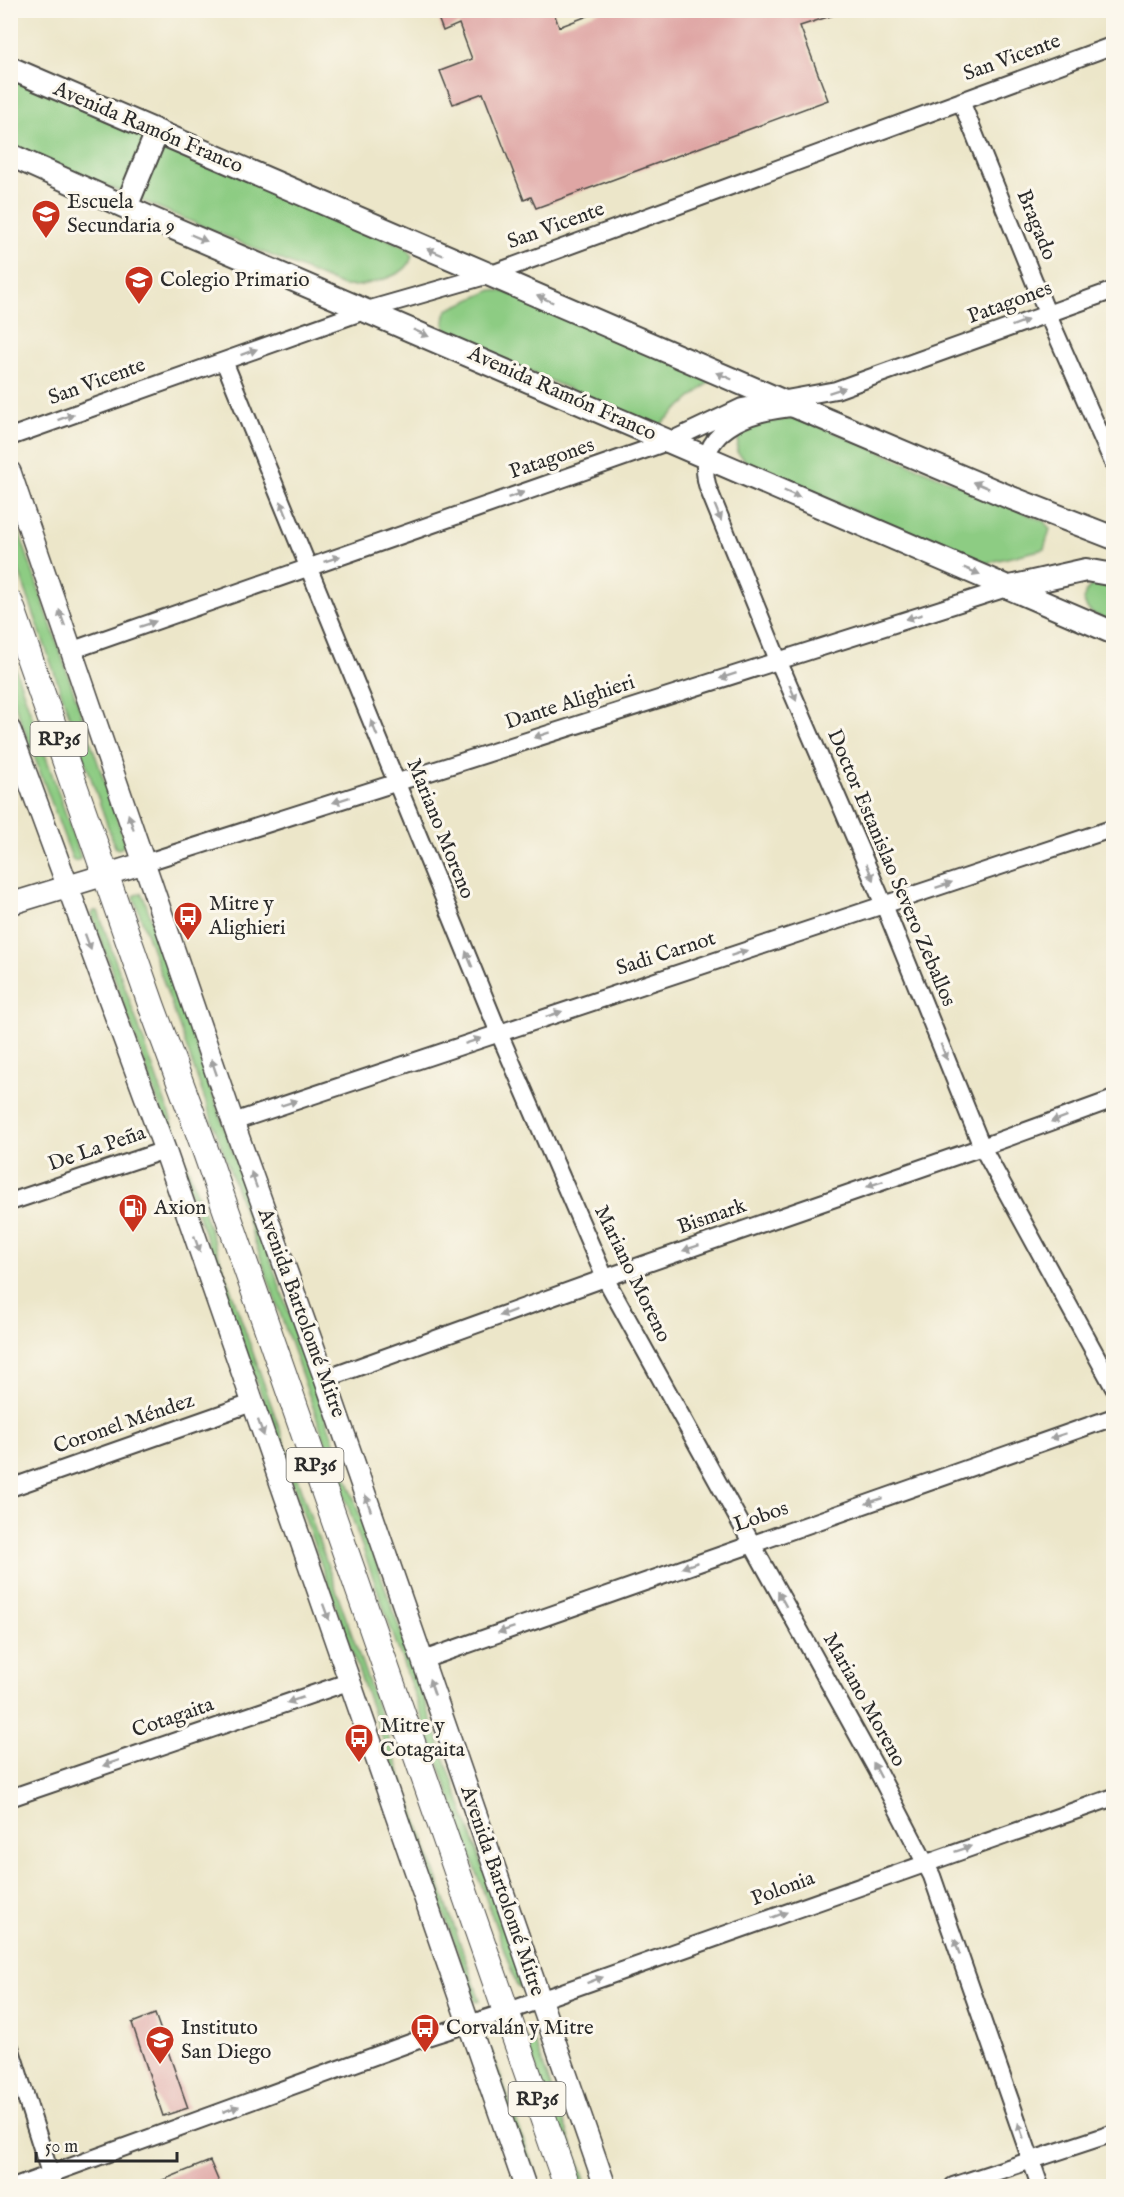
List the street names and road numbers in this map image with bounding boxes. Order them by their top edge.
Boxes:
street label: San Vicente [960,28,1065,88]
street label: Avenida Ramón Franco [48,75,247,180]
street label: Bragado [1010,186,1062,264]
street label: San Vicente [504,196,609,256]
street label: Patagones [964,275,1056,331]
street label: Avenida Ramón Franco [463,340,661,448]
street label: San Vicente [45,352,150,412]
street label: Patagones [506,432,598,486]
street label: Dante Alighieri [502,669,638,737]
road number: RP36 [31,722,88,756]
street label: Doctor Estanislao Severo Zeballos [820,725,962,1011]
street label: Mariano Moreno [400,755,480,903]
street label: Sadi Carnot [613,925,719,983]
street label: De La Peña [45,1119,150,1178]
street label: Bismark [674,1192,751,1241]
street label: Mariano Moreno [587,1201,677,1347]
street label: Avenida Bartolomé Mitre [250,1204,352,1422]
street label: Coronel Méndez [50,1387,198,1461]
road number: RP36 [286,1448,344,1482]
street label: Lobos [730,1495,792,1539]
street label: Mariano Moreno [816,1628,912,1772]
street label: Cotagaita [128,1691,218,1745]
street label: Avenida Bartolomé Mitre [453,1781,551,2000]
street label: Polonia [747,1865,819,1913]
road number: RP36 [508,2082,566,2116]

